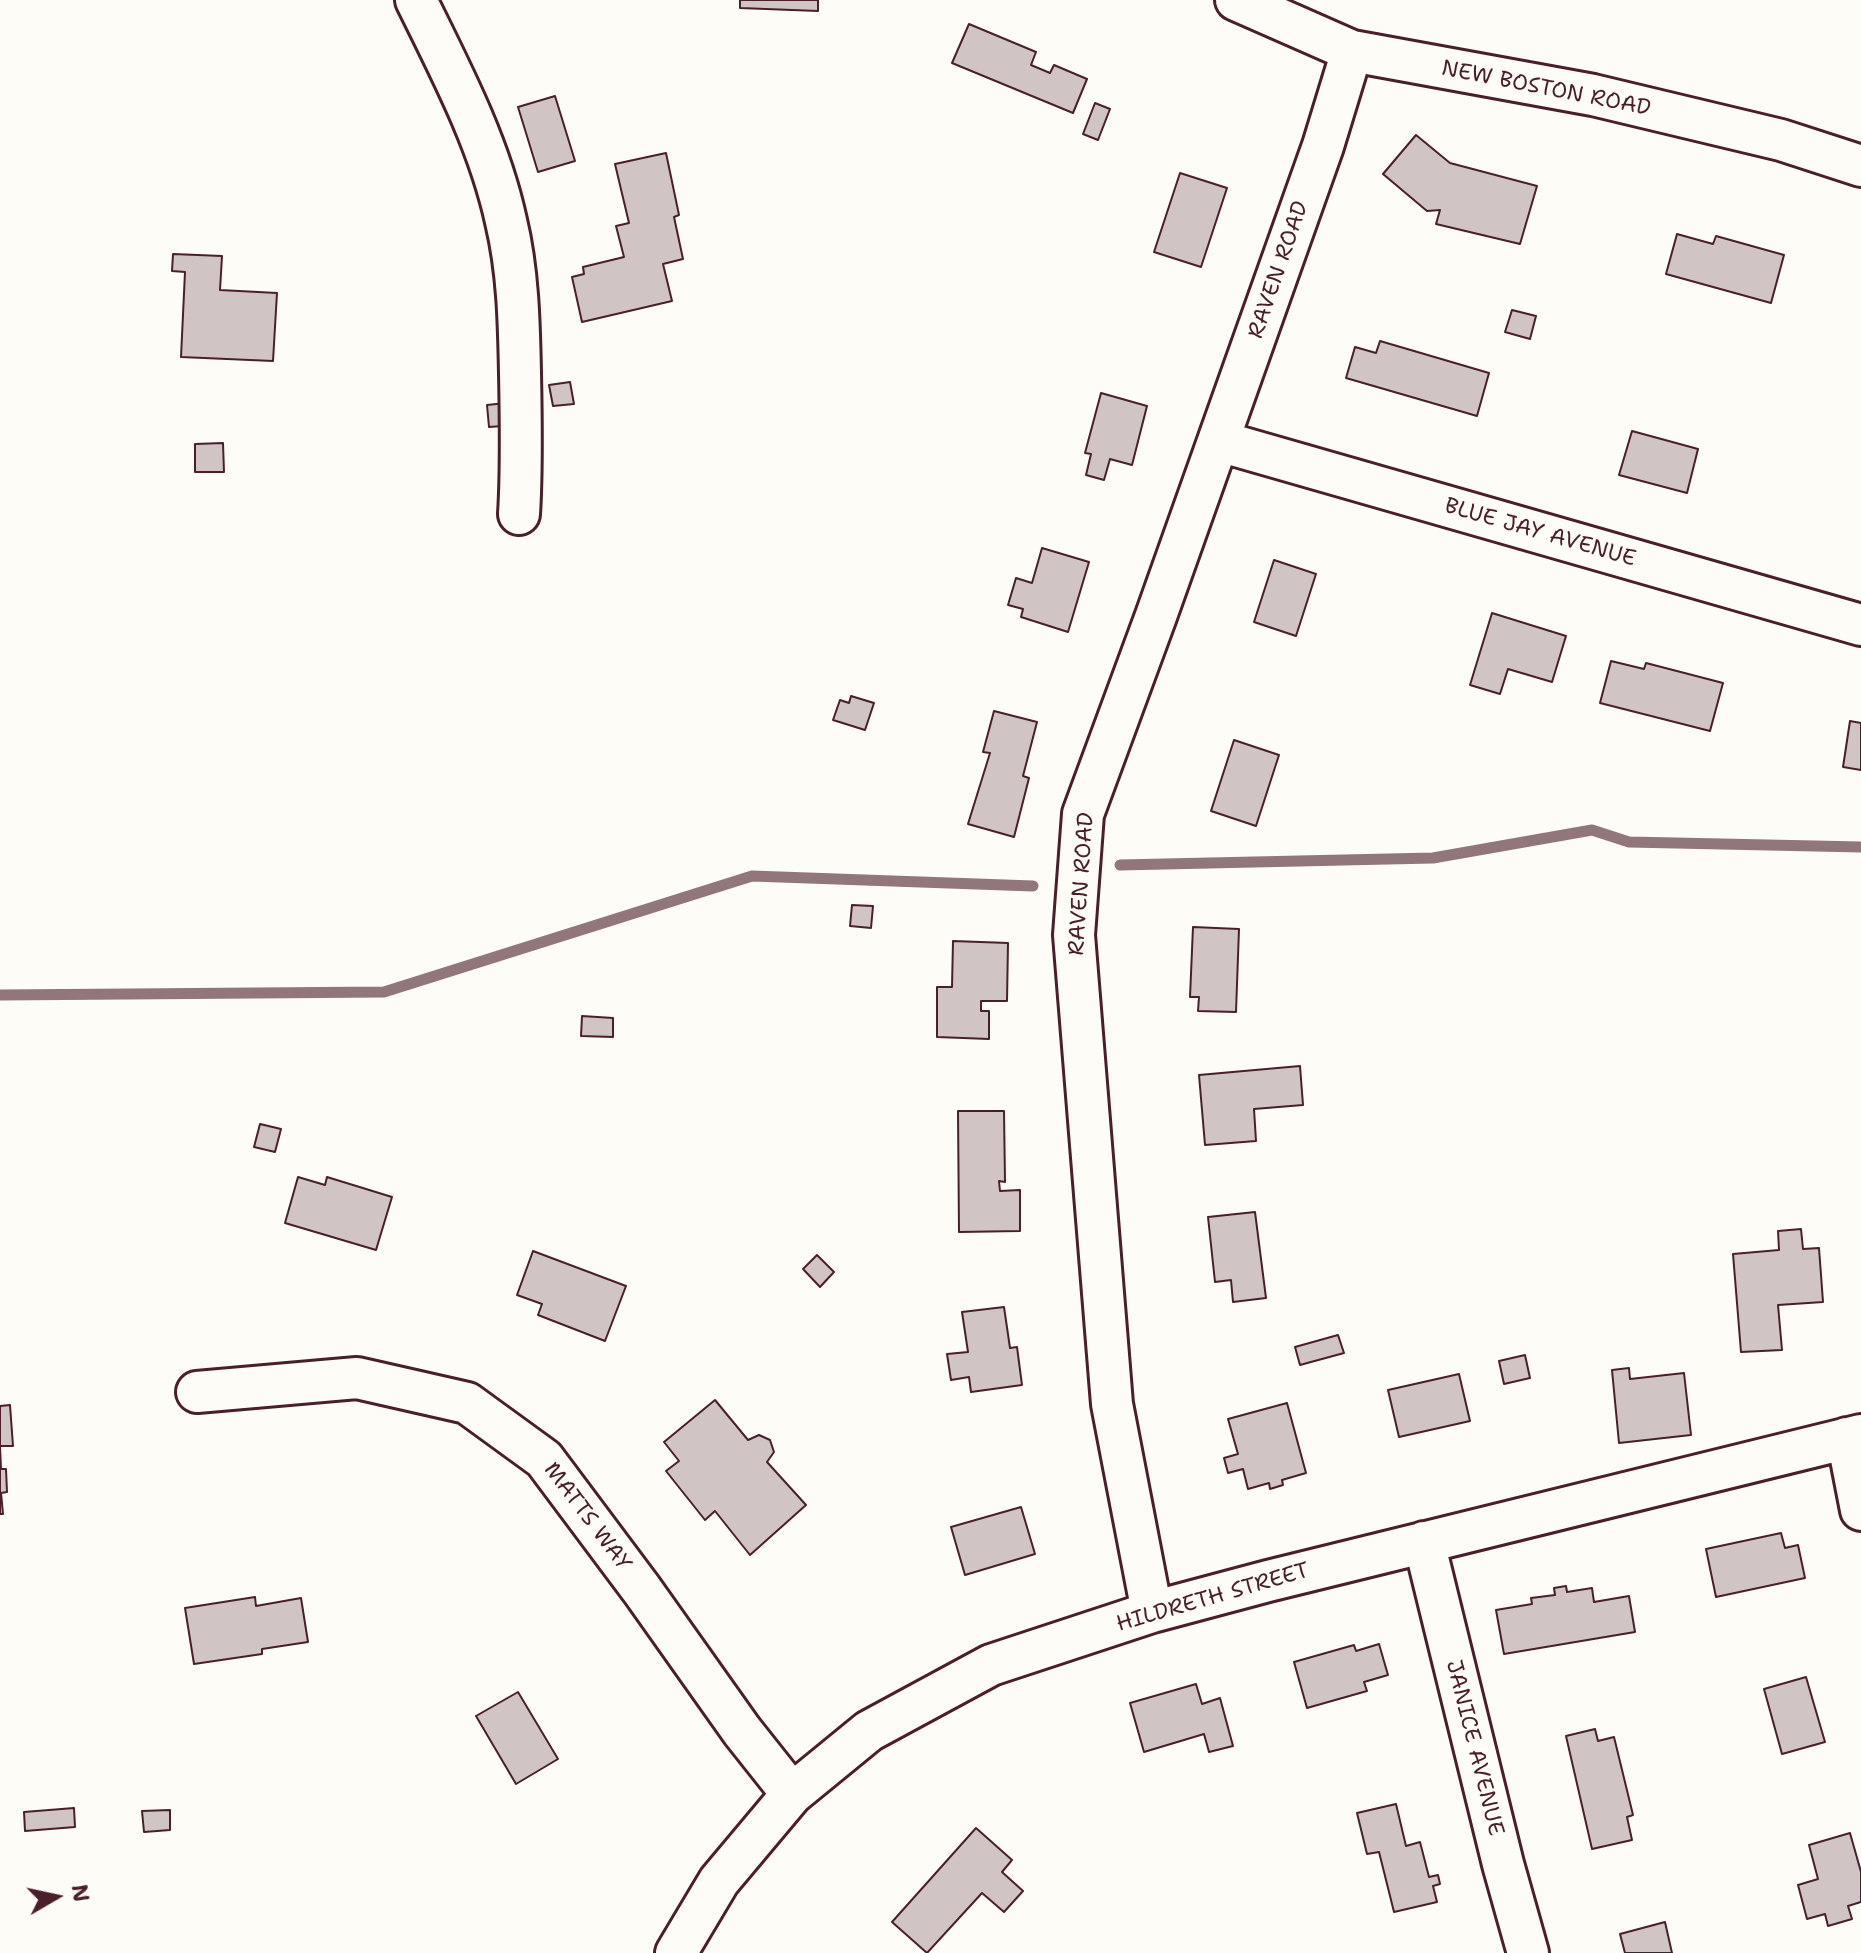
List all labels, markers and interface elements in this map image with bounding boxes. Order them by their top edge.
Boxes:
street label: NEW BOSTON ROAD [1439,56,1653,122]
street label: RAVEN ROAD [1243,198,1315,342]
street label: BLUE JAY AVENUE [1441,493,1639,573]
street label: RAVEN ROAD [1064,812,1100,956]
street label: MATTS WAY [538,1457,636,1577]
street label: HILDRETH STREET [1114,1558,1312,1638]
street label: JANICE AVENUE [1439,1657,1509,1839]
north arrow [16,1857,96,1937]
text: N [65,1882,96,1904]

